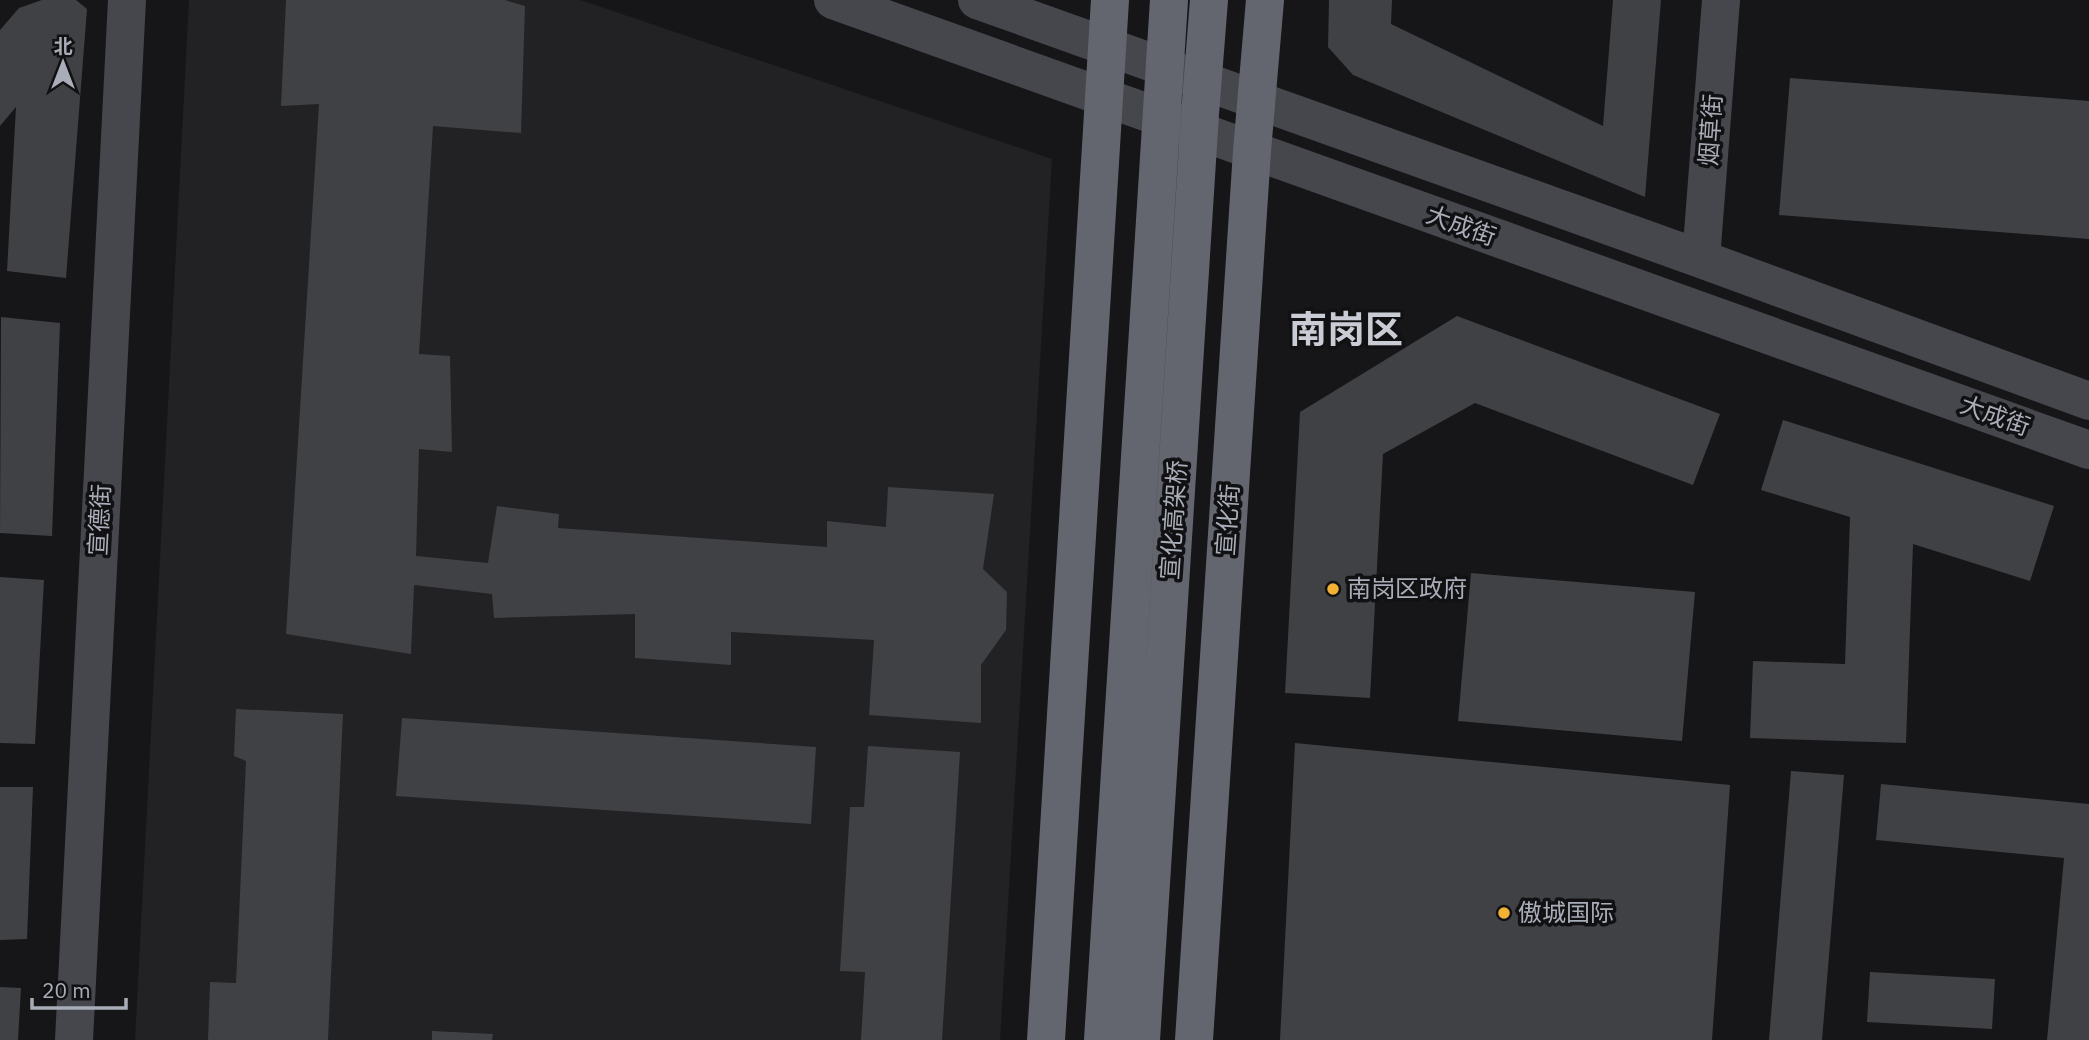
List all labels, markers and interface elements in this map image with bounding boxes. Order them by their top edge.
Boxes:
north arrow [28,28,98,98]
text: 北 [53,34,73,58]
street label: 烟草街 [1692,93,1728,167]
street label: 大成街 [1422,198,1501,252]
district label: 南岗区 [1289,304,1403,353]
street label: 大成街 [1956,388,2035,442]
street label: 宣化高架桥 [1153,459,1193,581]
street label: 宣德街 [81,483,117,557]
street label: 宣化街 [1209,483,1245,557]
place label: 南岗区政府 [1347,572,1467,604]
marker: 南岗区政府 [1325,581,1341,597]
place label: 傲城国际 [1518,896,1614,928]
marker: 傲城国际 [1496,905,1512,921]
scale bar [32,967,126,1011]
text: 20 m [42,976,91,1004]

